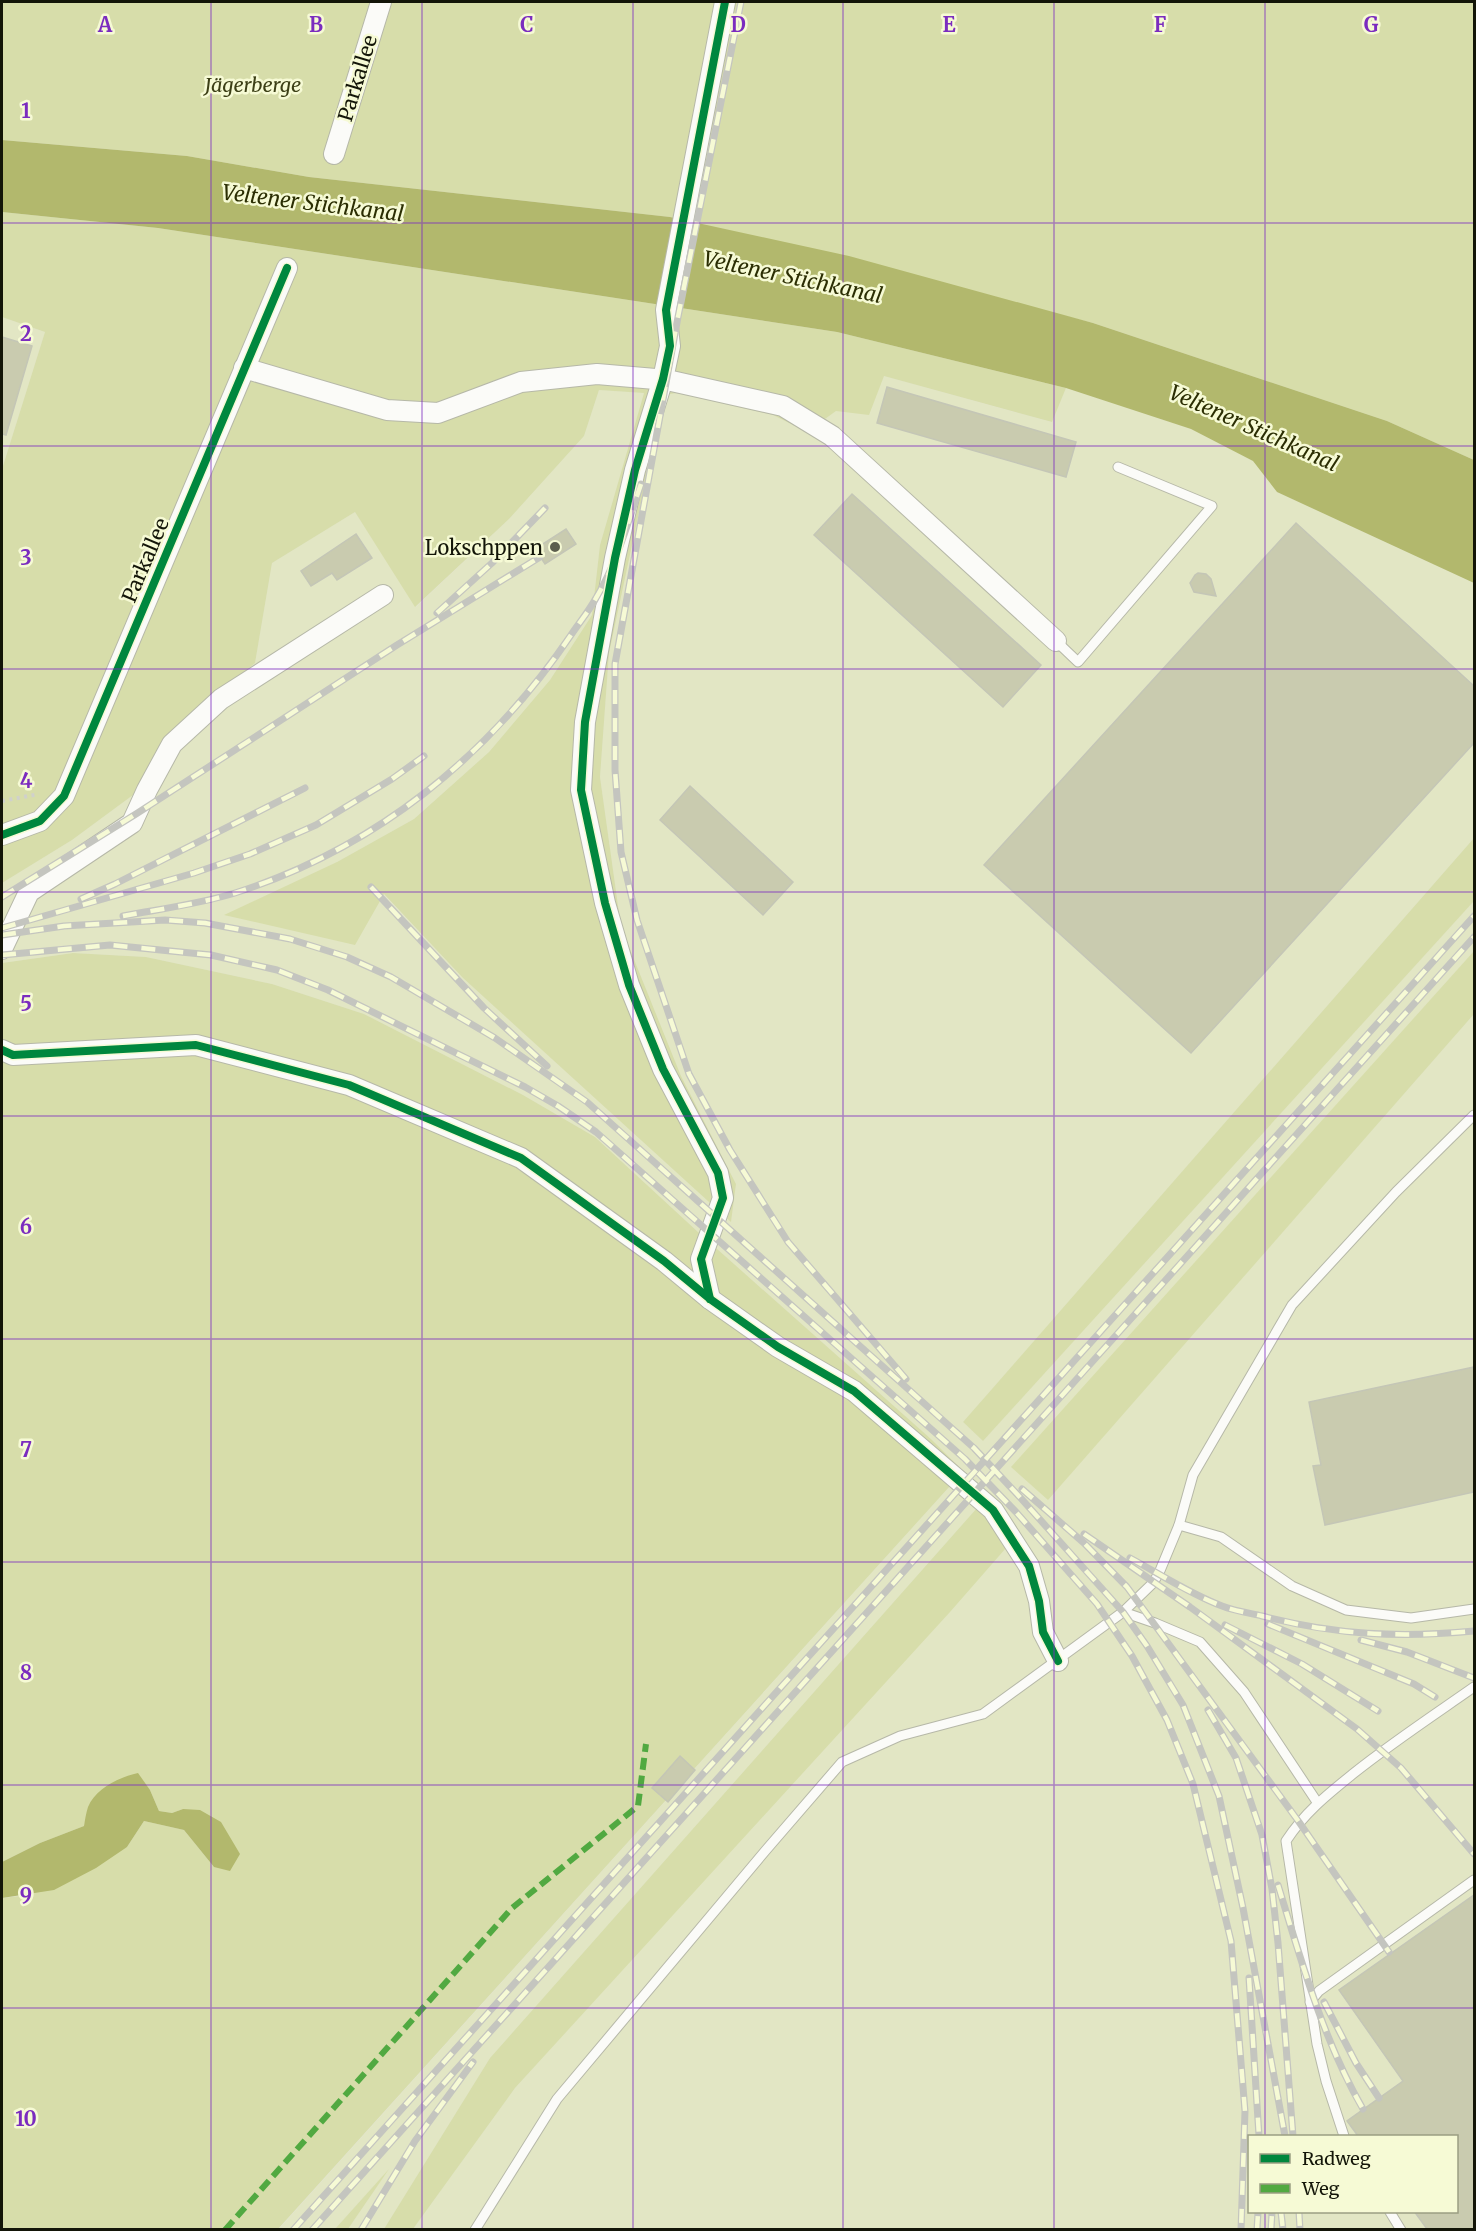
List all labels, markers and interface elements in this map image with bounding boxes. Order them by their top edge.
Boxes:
text: A [97,12,113,37]
text: B [309,12,323,37]
text: C [520,12,534,37]
text: D [730,12,746,37]
text: E [942,12,956,37]
text: F [1154,12,1167,37]
text: G [1364,12,1379,37]
street label: Parkallee [332,32,382,124]
park label: Jägerberge [203,72,301,97]
text: 1 [21,98,31,123]
water label: Veltener Stichkanal [221,178,405,228]
water label: Veltener Stichkanal [701,245,885,309]
text: 2 [20,321,32,346]
water label: Veltener Stichkanal [1165,379,1343,477]
street label: Parkallee [116,514,174,606]
place label: Lokschppen [425,535,543,560]
marker: Lokschppen [548,540,562,554]
text: 3 [20,545,32,570]
text: 4 [20,768,33,793]
text: 5 [20,991,32,1016]
text: 6 [20,1214,32,1239]
text: 7 [20,1437,32,1462]
text: 8 [20,1660,32,1685]
text: 9 [20,1883,32,1908]
text: 10 [15,2106,37,2131]
legend [1248,2135,1458,2213]
text: Radweg [1302,2147,1371,2170]
text: Weg [1301,2177,1340,2200]

